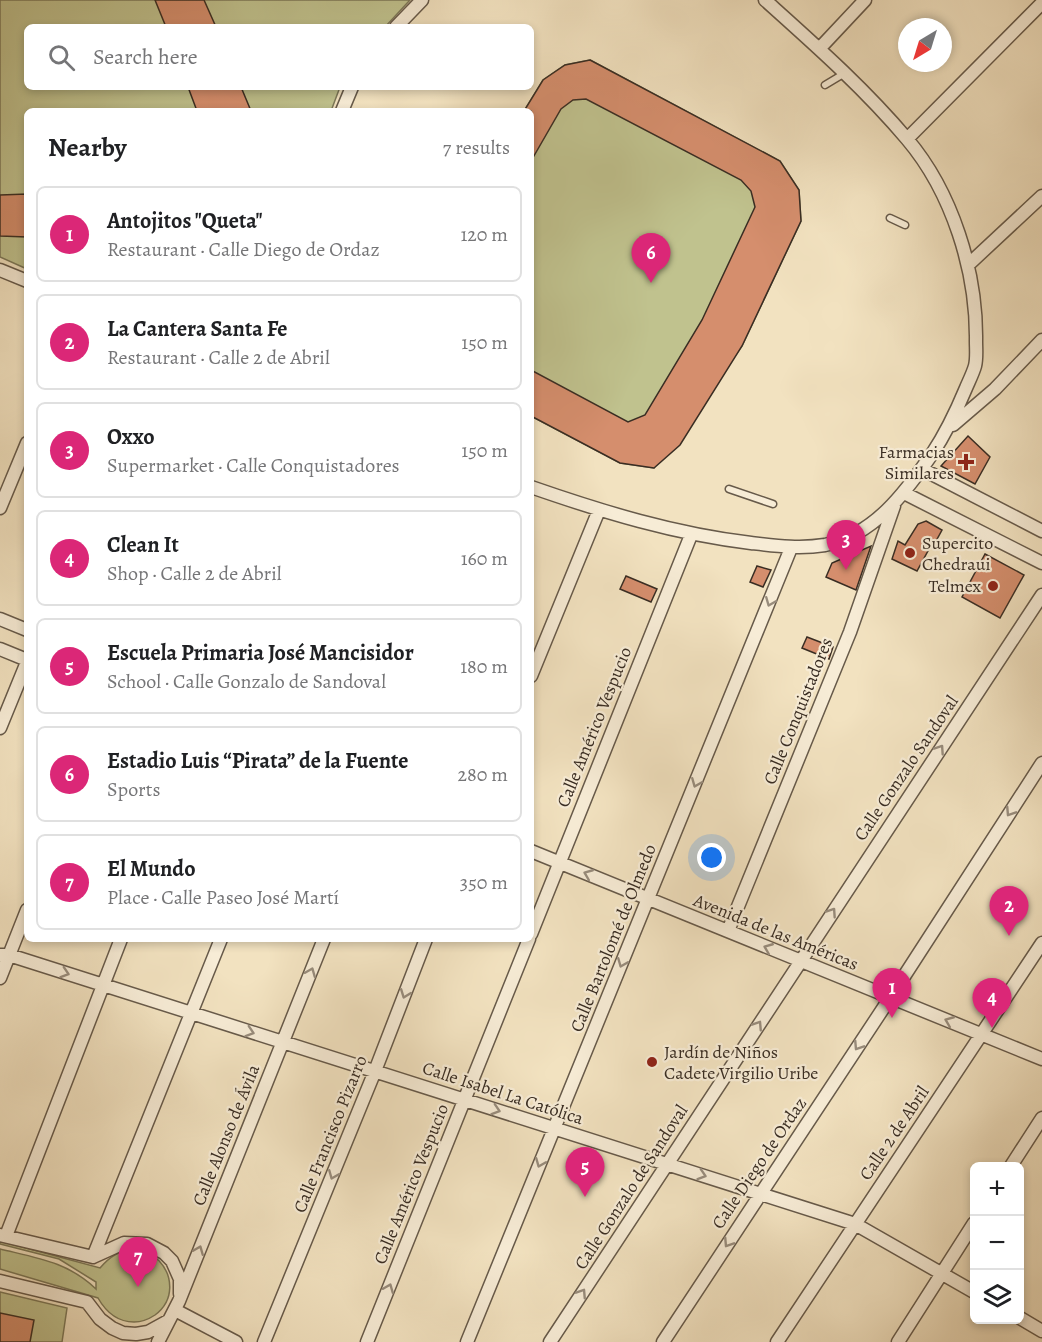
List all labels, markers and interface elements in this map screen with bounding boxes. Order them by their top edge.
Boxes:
north arrow [898,18,952,72]
search box [24,24,534,90]
icon: search [45,41,78,74]
text: Search here [93,42,198,72]
text: Nearby [48,130,127,165]
text: 7 results [443,134,510,161]
text: Antojitos "Queta" [107,206,263,236]
text: 1 [66,221,73,248]
text: 120 m [460,221,508,248]
pin: 6 [632,234,670,283]
text: Restaurant · Calle Diego de Ordaz [107,236,380,263]
text: La Cantera Santa Fe [107,314,287,344]
text: 2 [65,329,74,356]
text: 150 m [461,329,508,356]
text: Restaurant · Calle 2 de Abril [107,344,330,371]
text: Oxxo [107,422,155,452]
text: 3 [65,437,74,464]
text: 150 m [461,437,508,464]
place label: Farmacias Similares [879,440,954,485]
text: Supermarket · Calle Conquistadores [107,452,400,479]
marker: Farmacias Similares [959,455,973,469]
pin: 3 [826,520,866,570]
text: Clean It [107,530,179,560]
place label: Supercito Chedraui [922,531,993,576]
text: 4 [65,545,74,572]
text: 160 m [461,545,508,572]
marker: Supercito Chedraui [903,546,917,560]
text: Shop · Calle 2 de Abril [107,560,282,587]
place label: Telmex [929,574,981,598]
marker: Telmex [986,579,1000,593]
one-way arrow [765,596,777,607]
street label: Calle Conquistadores [758,634,838,788]
text: Escuela Primaria José Mancisidor [107,638,414,668]
street label: Calle Américo Vespucio [551,643,637,811]
text: 5 [65,653,74,680]
text: 180 m [460,653,508,680]
text: School · Calle Gonzalo de Sandoval [107,668,386,695]
street label: Calle Gonzalo Sandoval [848,690,964,845]
one-way arrow [933,745,944,756]
text: Estadio Luis “Pirata” de la Fuente [107,746,408,776]
text: 6 [65,761,74,788]
text: 280 m [458,761,508,788]
text: Sports [107,776,160,803]
one-way arrow [691,776,703,787]
one-way arrow [1006,806,1018,816]
street label: Calle Bartolomé de Olmedo [564,840,662,1036]
your location [697,843,726,872]
text: El Mundo [107,854,196,884]
text: 7 [65,869,74,896]
text: 350 m [460,869,508,896]
one-way arrow [583,869,594,881]
text: Place · Calle Paseo José Martí [107,884,339,911]
pin: 2 [990,886,1028,936]
street label: Avenida de las Américas [689,888,862,976]
one-way arrow [825,908,836,919]
one-way arrow [763,943,774,955]
one-way arrow [617,957,629,968]
one-way arrow [59,966,70,978]
one-way arrow [303,967,316,977]
pin: 1 [872,968,912,1018]
pin: 4 [972,978,1012,1028]
one-way arrow [400,987,412,998]
one-way arrow [944,1016,955,1028]
one-way arrow [751,1021,762,1032]
one-way arrow [244,1025,255,1037]
place label: Jardín de Niños Cadete Virgilio Uribe [664,1040,818,1085]
one-way arrow [854,1040,866,1050]
street label: Calle Francisco Pizarro [287,1052,373,1216]
marker: Jardín de Niños Cadete Virgilio Uribe [645,1055,659,1069]
street label: Calle Isabel La Católica [419,1056,587,1131]
street label: Calle Alonso de Ávila [187,1060,266,1209]
street label: Calle 2 de Abril [854,1081,935,1185]
street label: Calle Diego de Ordaz [706,1092,812,1234]
street label: Calle Américo Vespucio [368,1100,454,1268]
street label: Calle Gonzalo de Sandoval [569,1100,694,1274]
one-way arrow [490,1103,501,1115]
pin: 5 [566,1148,604,1197]
one-way arrow [535,1157,547,1168]
map controls [970,1162,1024,1324]
button: + [970,1162,1024,1216]
one-way arrow [328,1168,340,1179]
one-way arrow [696,1168,707,1181]
button: − [970,1216,1024,1270]
one-way arrow [724,1237,735,1248]
pin: 7 [118,1238,158,1287]
one-way arrow [192,1246,204,1257]
button: layers [970,1270,1024,1324]
one-way arrow [382,1283,394,1294]
one-way arrow [575,1289,586,1300]

